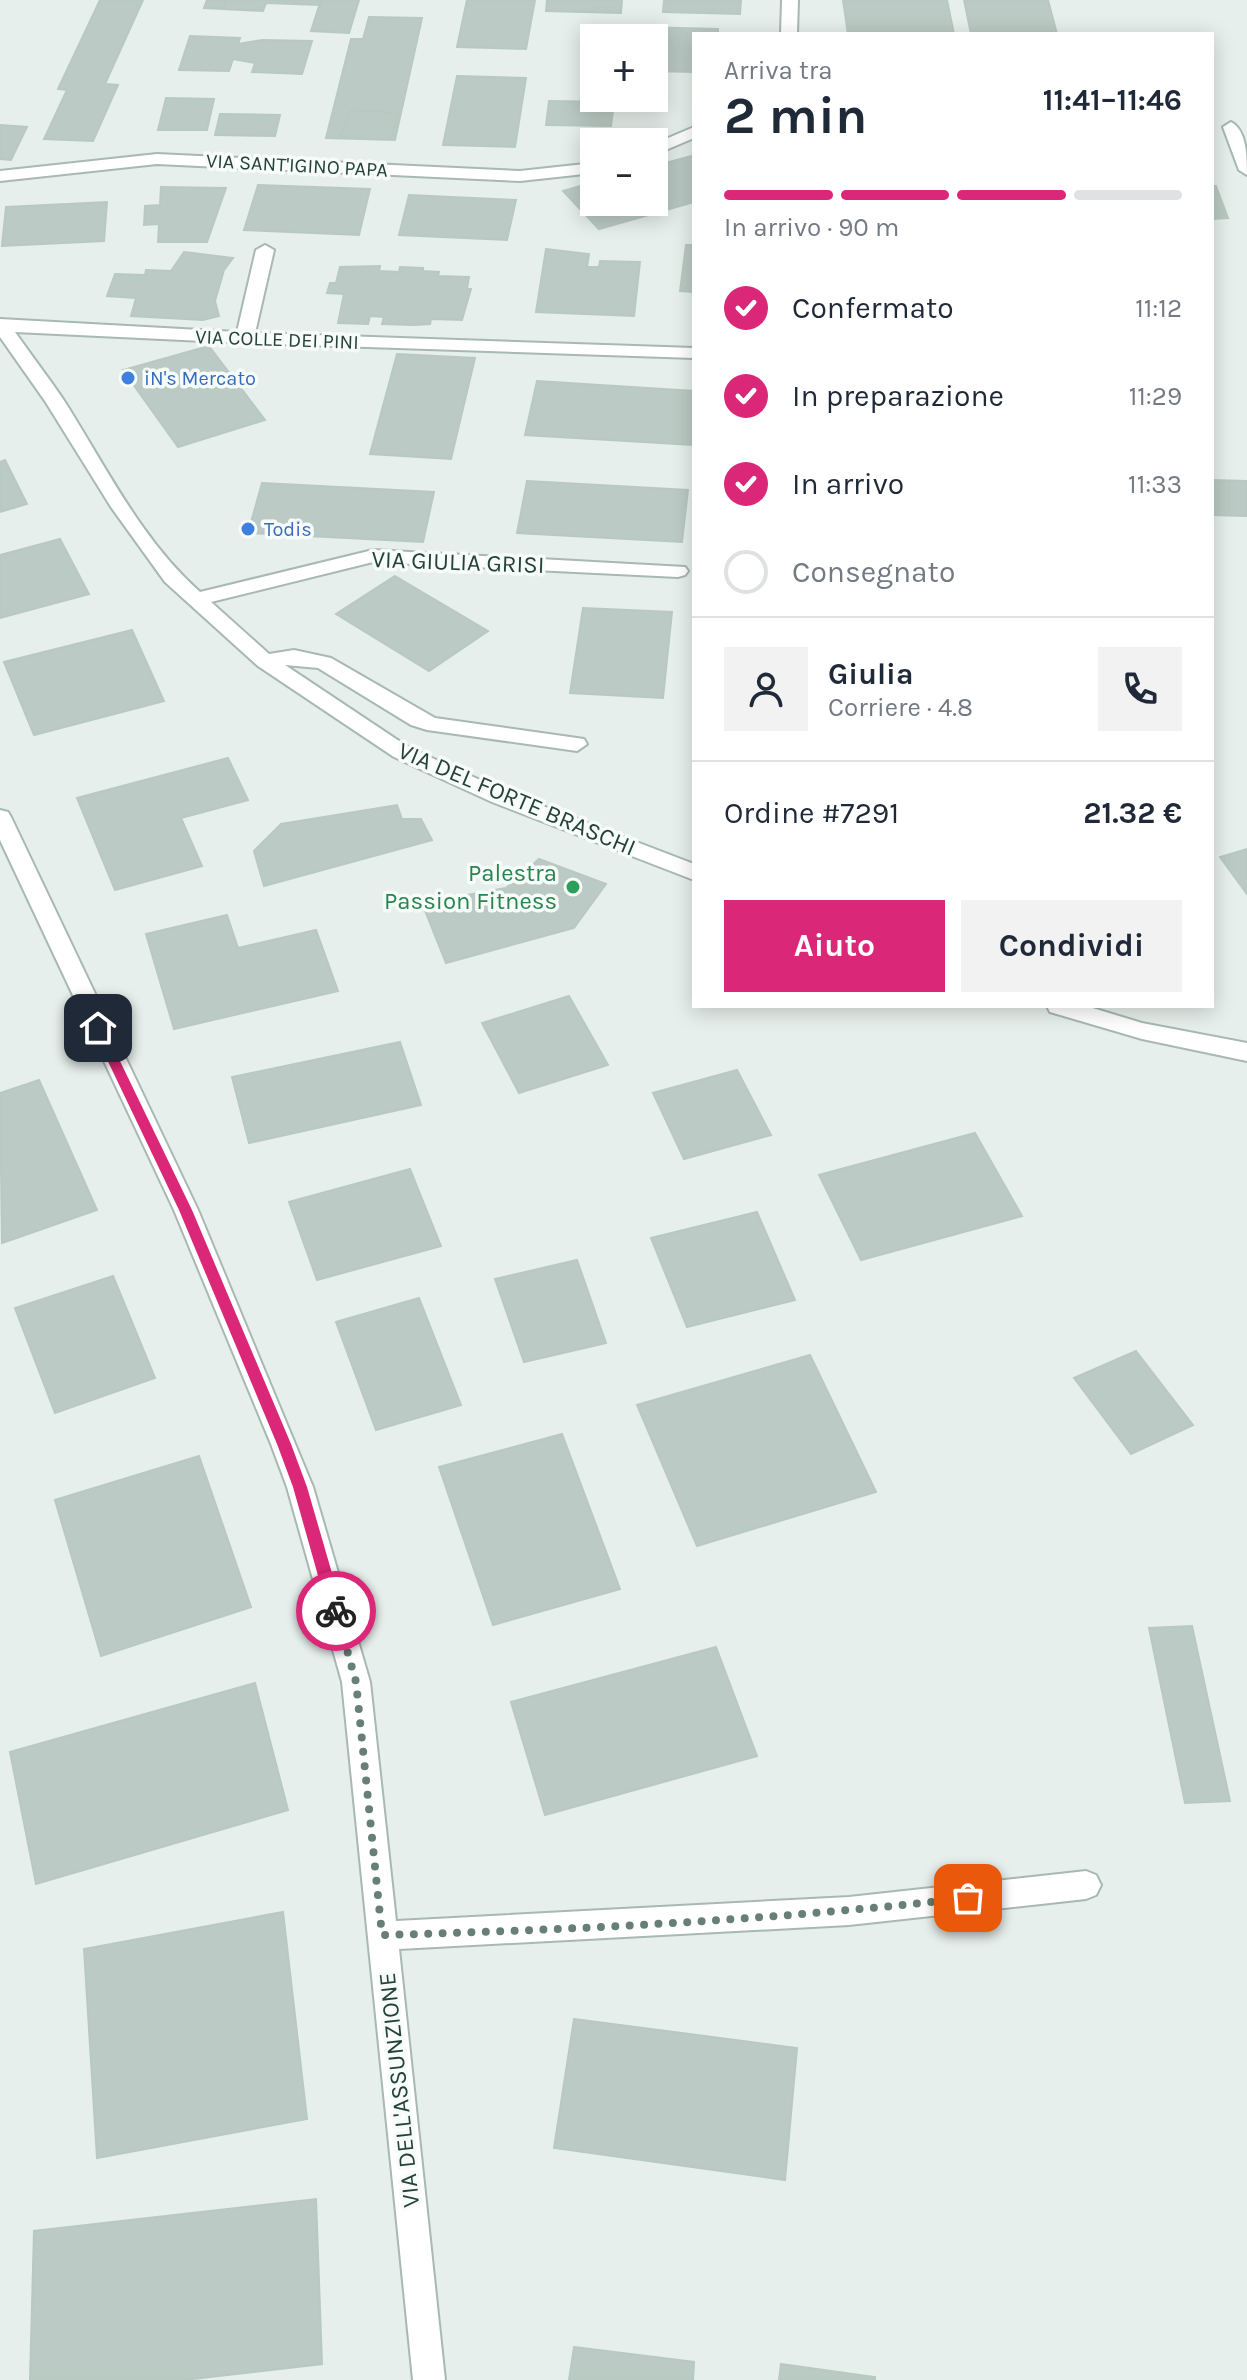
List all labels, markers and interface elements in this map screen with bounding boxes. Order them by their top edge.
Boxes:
map controls [580,24,668,216]
button: + [580,24,668,112]
text: Arriva tra [724,55,833,86]
text: 11:41–11:46 [1043,82,1182,118]
text: 2 min [724,85,867,146]
button: − [580,128,668,216]
street label: VIA SANT'IGINO PAPA [205,149,388,182]
text: In arrivo · 90 m [724,212,899,243]
icon: check [724,286,768,330]
text: Confermato [792,290,954,326]
text: 11:12 [1135,293,1182,324]
street label: VIA COLLE DEI PINI [195,325,359,354]
place label: iN's Mercato [144,367,256,390]
marker: iN's Mercato [119,369,137,387]
icon: check [724,374,768,418]
text: In preparazione [792,378,1004,414]
text: 11:29 [1129,381,1182,412]
icon: check [724,462,768,506]
text: In arrivo [792,466,904,502]
text: 11:33 [1128,469,1182,500]
place label: Todis [264,518,312,541]
marker: Todis [239,520,257,538]
street label: VIA GIULIA GRISI [371,545,545,579]
text: Consegnato [792,554,955,590]
button: person [724,647,808,731]
button: phone [1098,647,1182,731]
text: Giulia [828,656,914,692]
text: Corriere · 4.8 [828,692,973,723]
street label: VIA DEL FORTE BRASCHI [394,736,640,862]
text: Ordine #7291 [724,795,899,831]
text: 21.32 € [1083,795,1182,831]
place label: Palestra Passion Fitness [384,859,557,915]
marker: Palestra Passion Fitness [564,878,582,896]
button: Aiuto [724,900,945,992]
button: Condividi [961,900,1182,992]
pin [64,994,132,1062]
icon: home [76,1006,120,1050]
courier [296,1571,376,1651]
icon: bike [314,1589,358,1633]
pin [934,1864,1002,1932]
icon: bag [946,1876,990,1920]
street label: VIA DELL'ASSUNZIONE [373,1971,425,2209]

